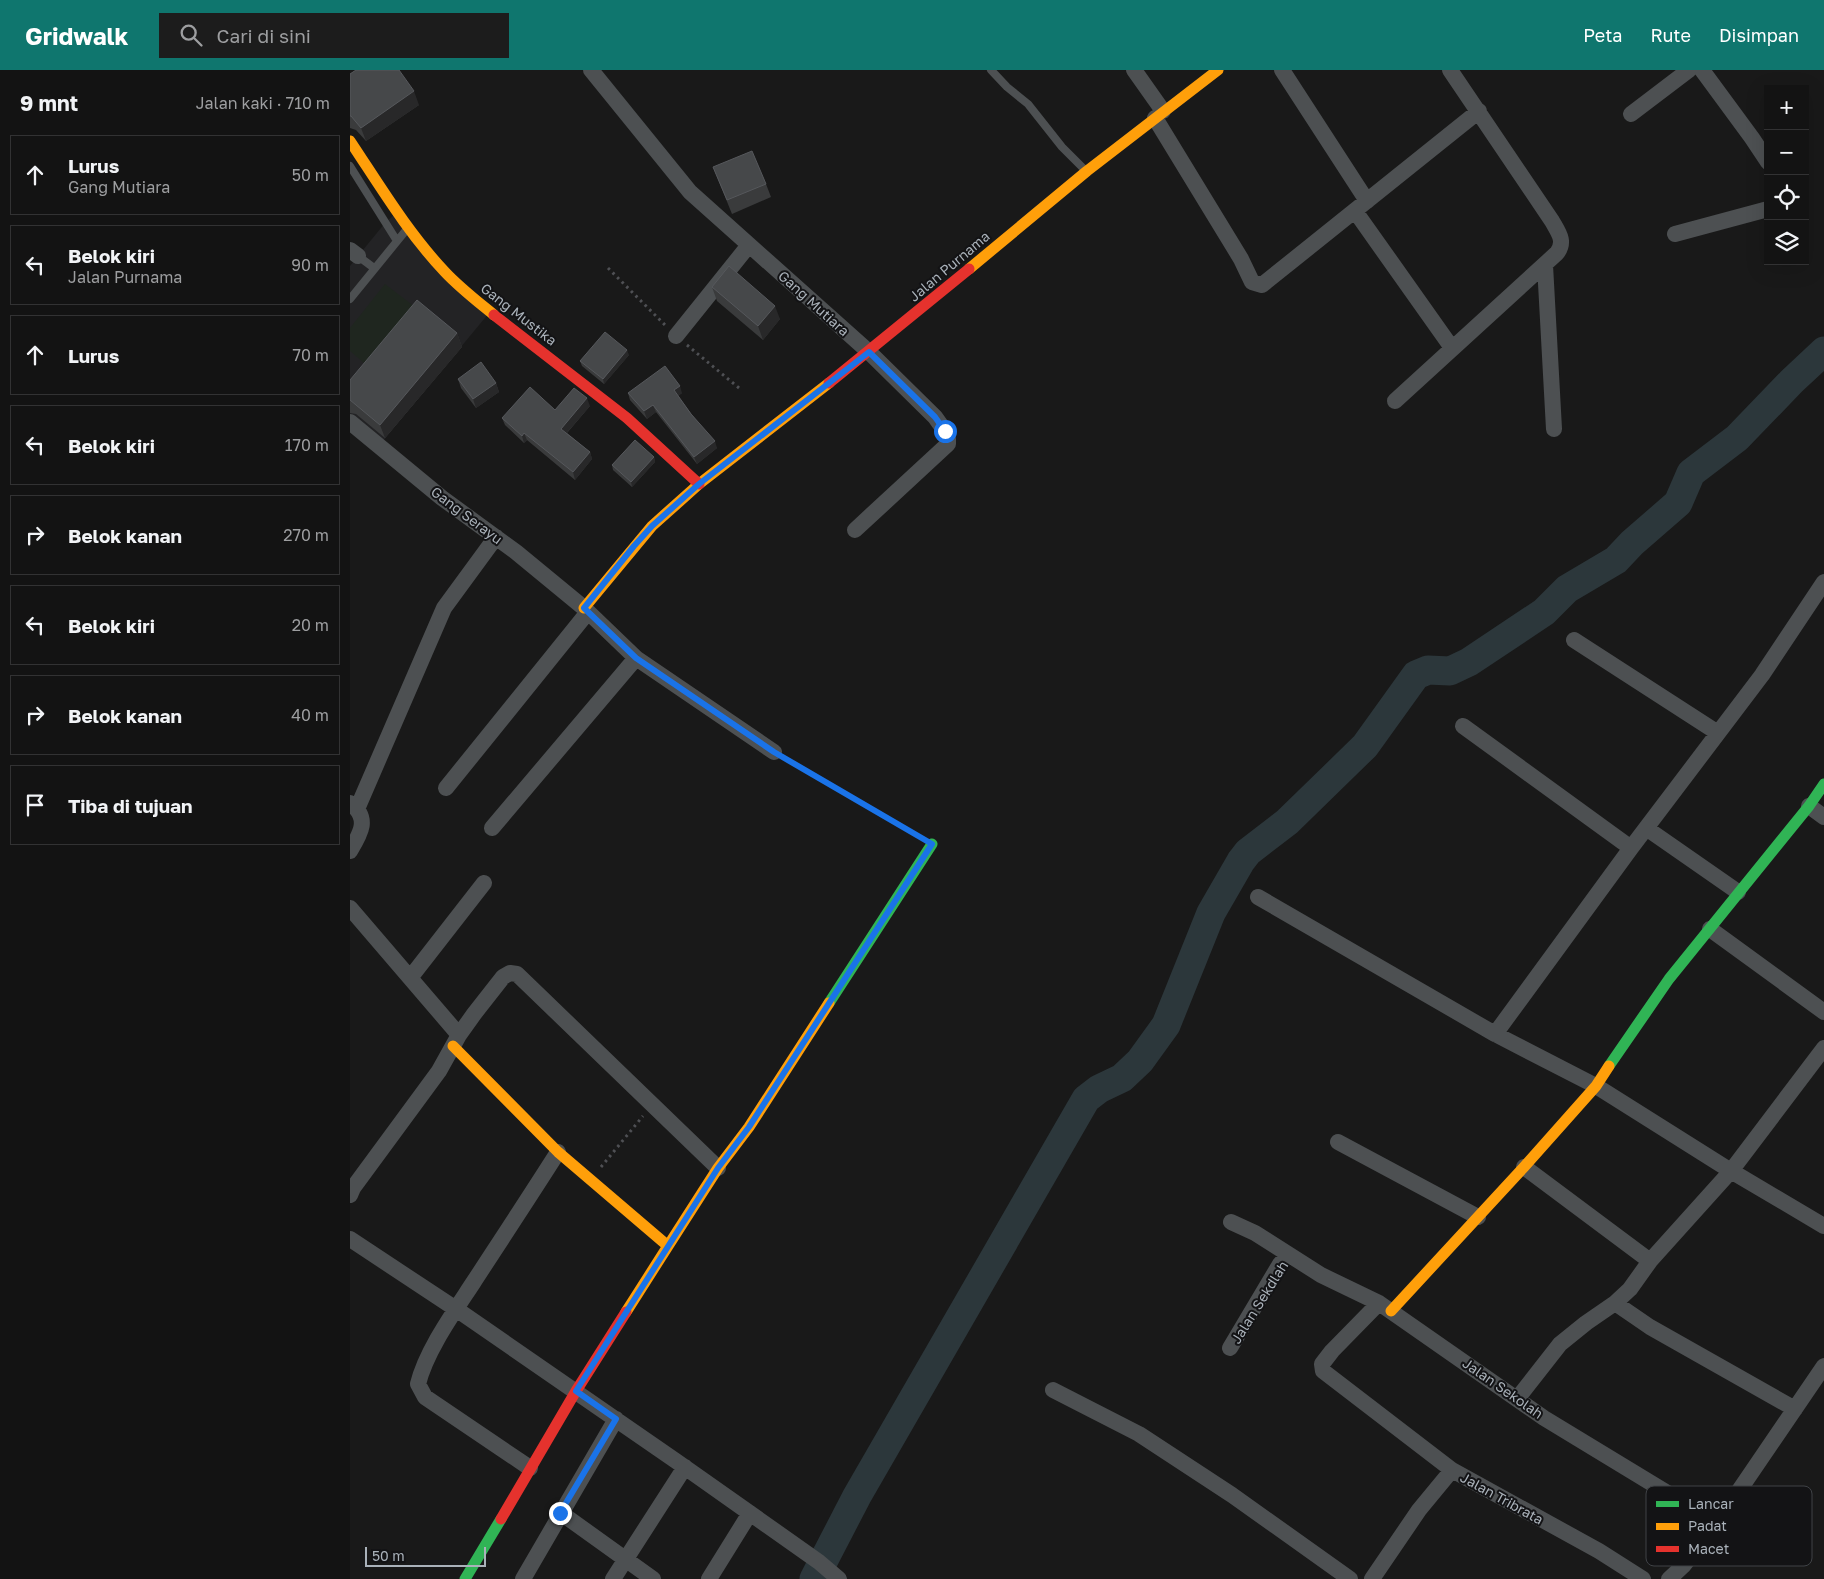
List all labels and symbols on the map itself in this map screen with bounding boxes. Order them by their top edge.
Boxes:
street label: Jalan Purnama [905,227,993,305]
street label: Gang Mutiara [775,267,853,339]
street label: Gang Mustika [478,279,560,349]
route start [934,420,957,443]
street label: Gang Serayu [428,483,506,547]
street label: Jalan Sekdlah [1227,1257,1291,1347]
street label: Jalan Sekolah [1460,1354,1546,1422]
street label: Jalan Tribrata [1458,1468,1546,1528]
legend [1646,1486,1812,1566]
text: Lancar [1688,1495,1734,1512]
route end [549,1502,572,1525]
text: Padat [1688,1517,1727,1534]
text: Macet [1688,1540,1729,1557]
scale bar [365,1544,486,1567]

